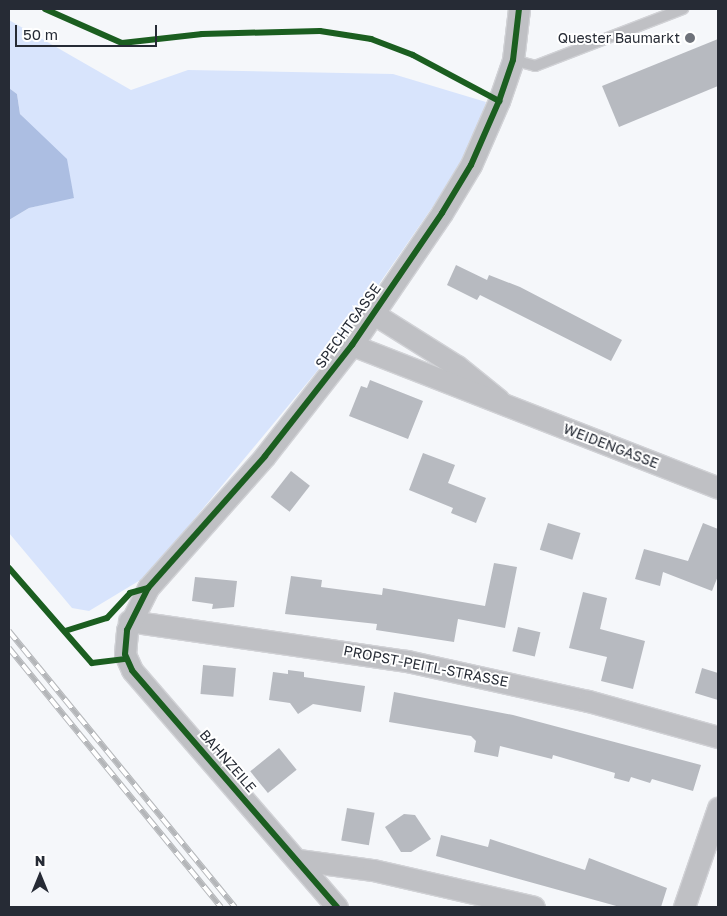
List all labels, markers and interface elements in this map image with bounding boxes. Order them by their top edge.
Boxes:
scale bar [18,15,160,47]
text: 50 m [23,25,58,43]
place label: Quester Baumarkt [558,30,680,46]
marker: Quester Baumarkt [684,32,696,44]
street label: SPECHTGASSE [312,280,384,372]
street label: WEIDENGASSE [561,420,661,472]
street label: PROPST-PEITL-STRASSE [342,642,510,690]
street label: BAHNZEILE [196,726,260,796]
north arrow [15,851,65,901]
text: N [35,852,45,869]

